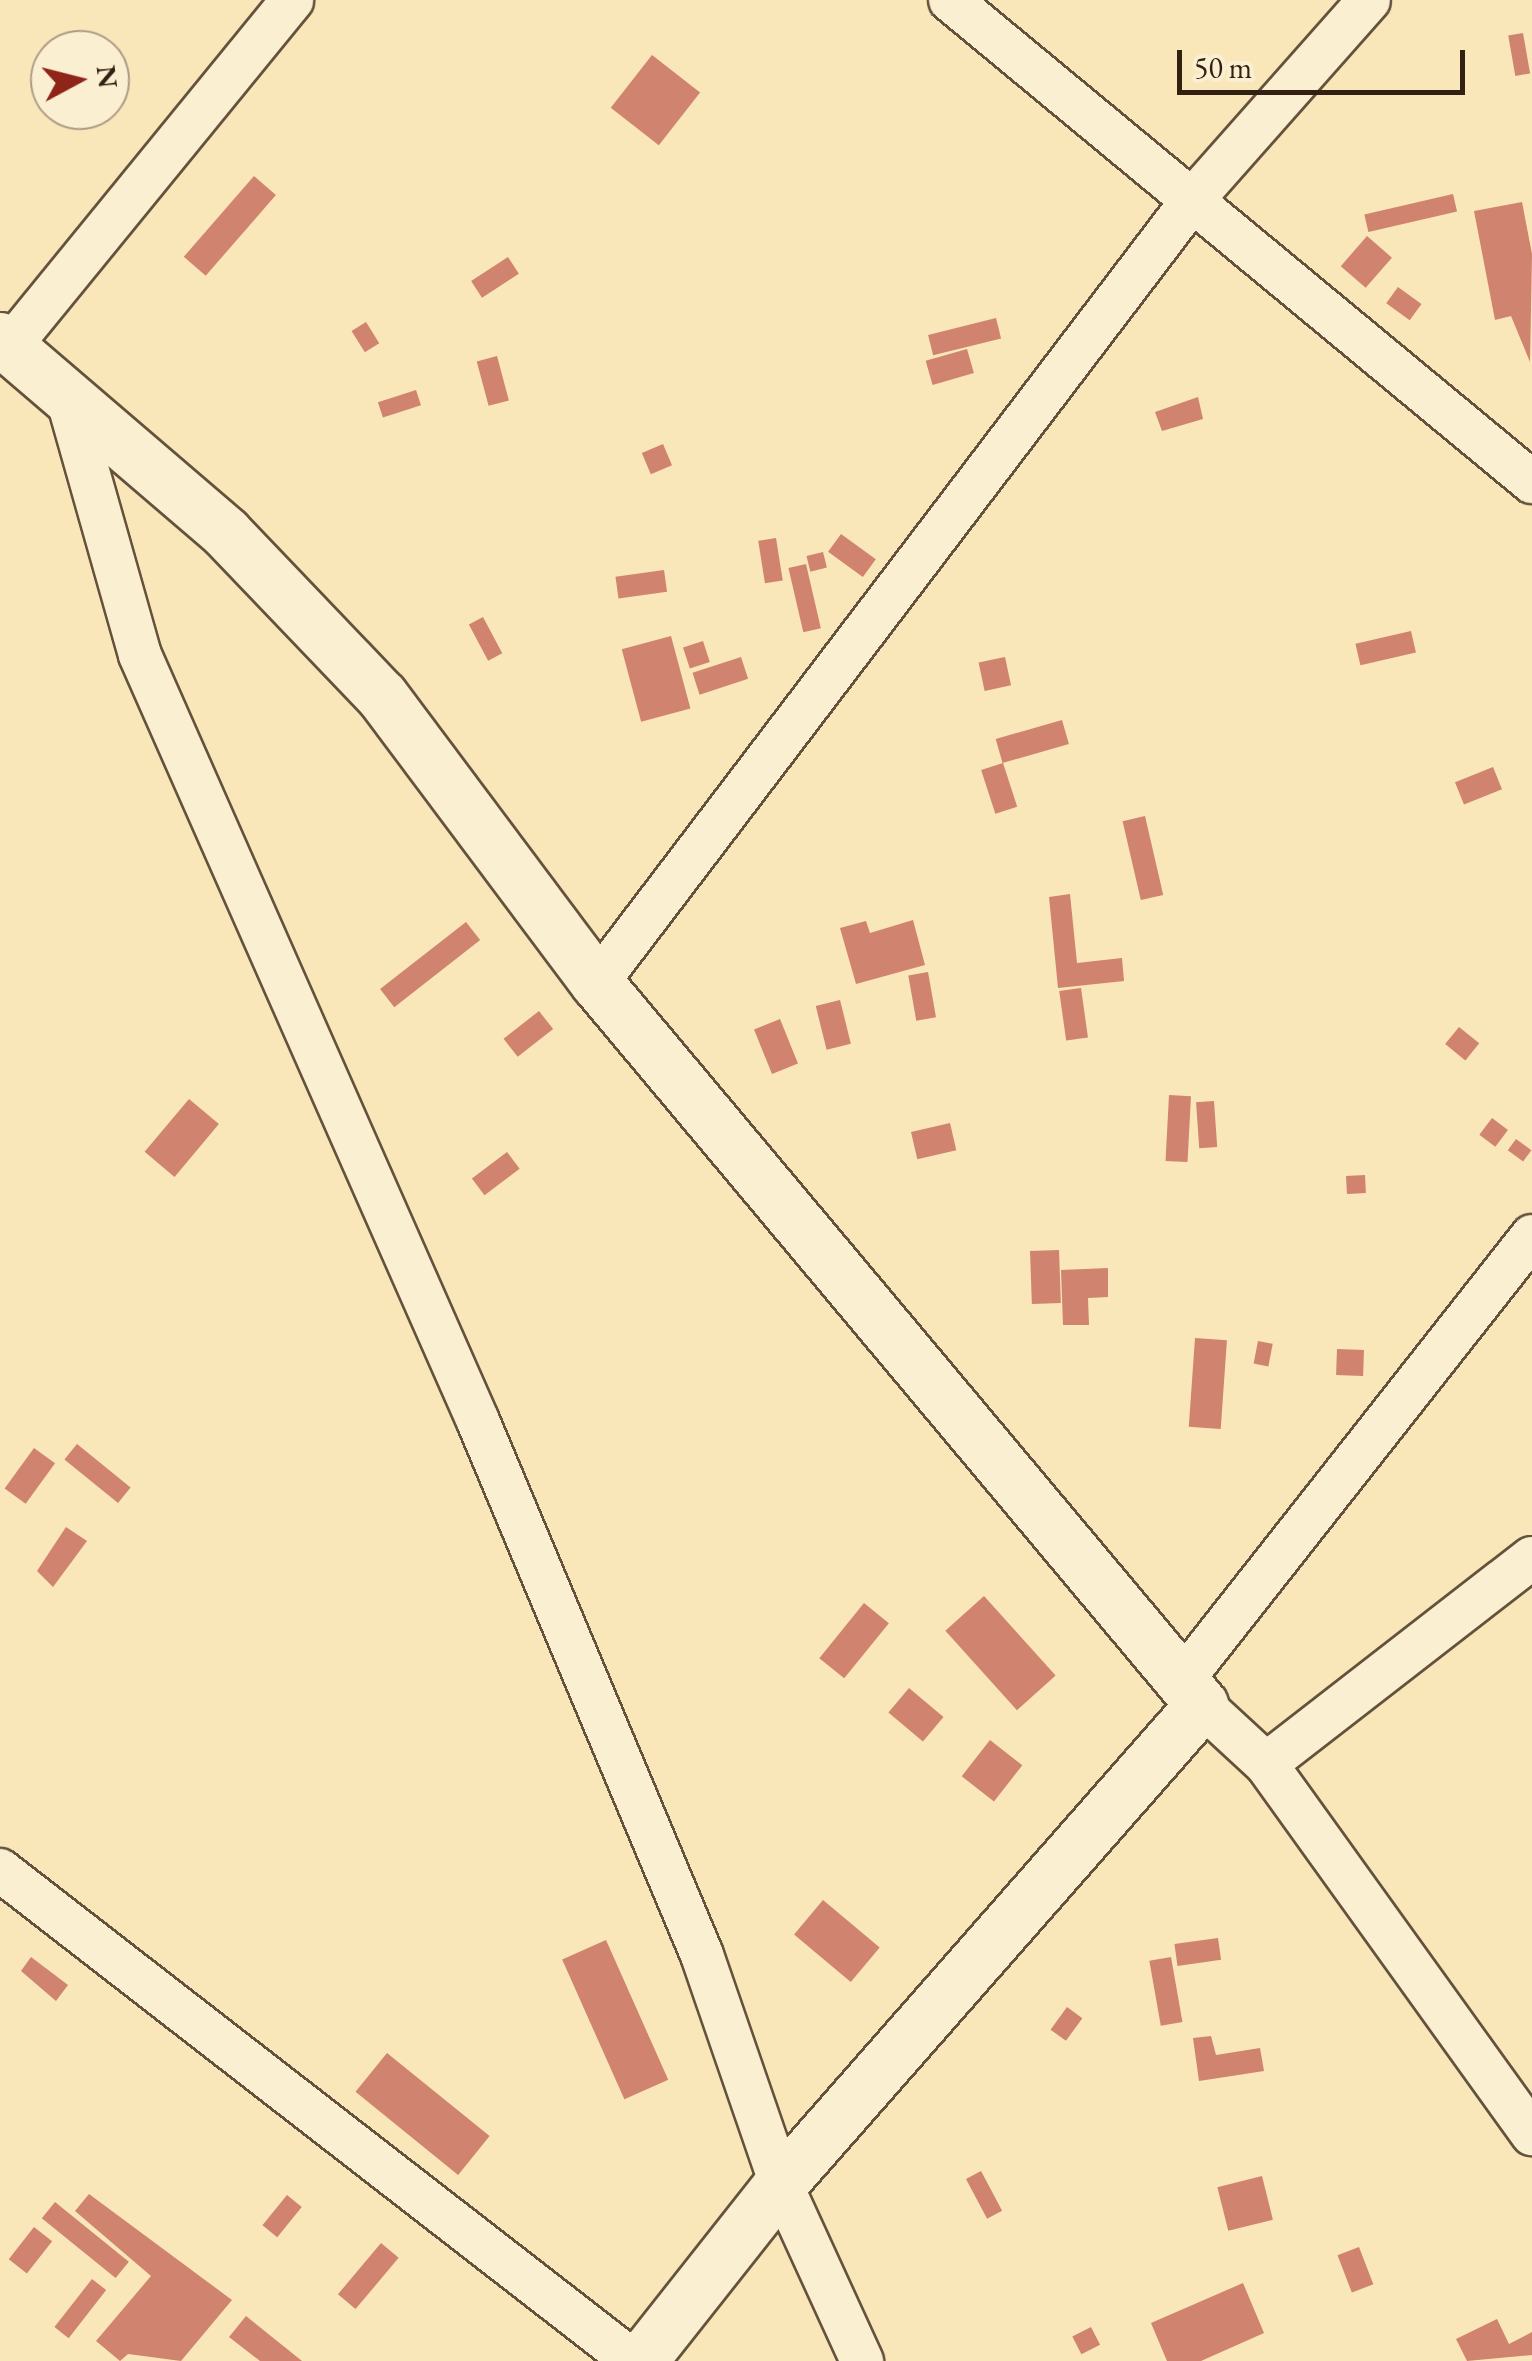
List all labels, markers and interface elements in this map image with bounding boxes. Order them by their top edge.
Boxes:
north arrow [30,30,130,130]
scale bar [1182,30,1470,92]
text: 50 m [1194,48,1252,87]
text: N [89,63,127,90]

